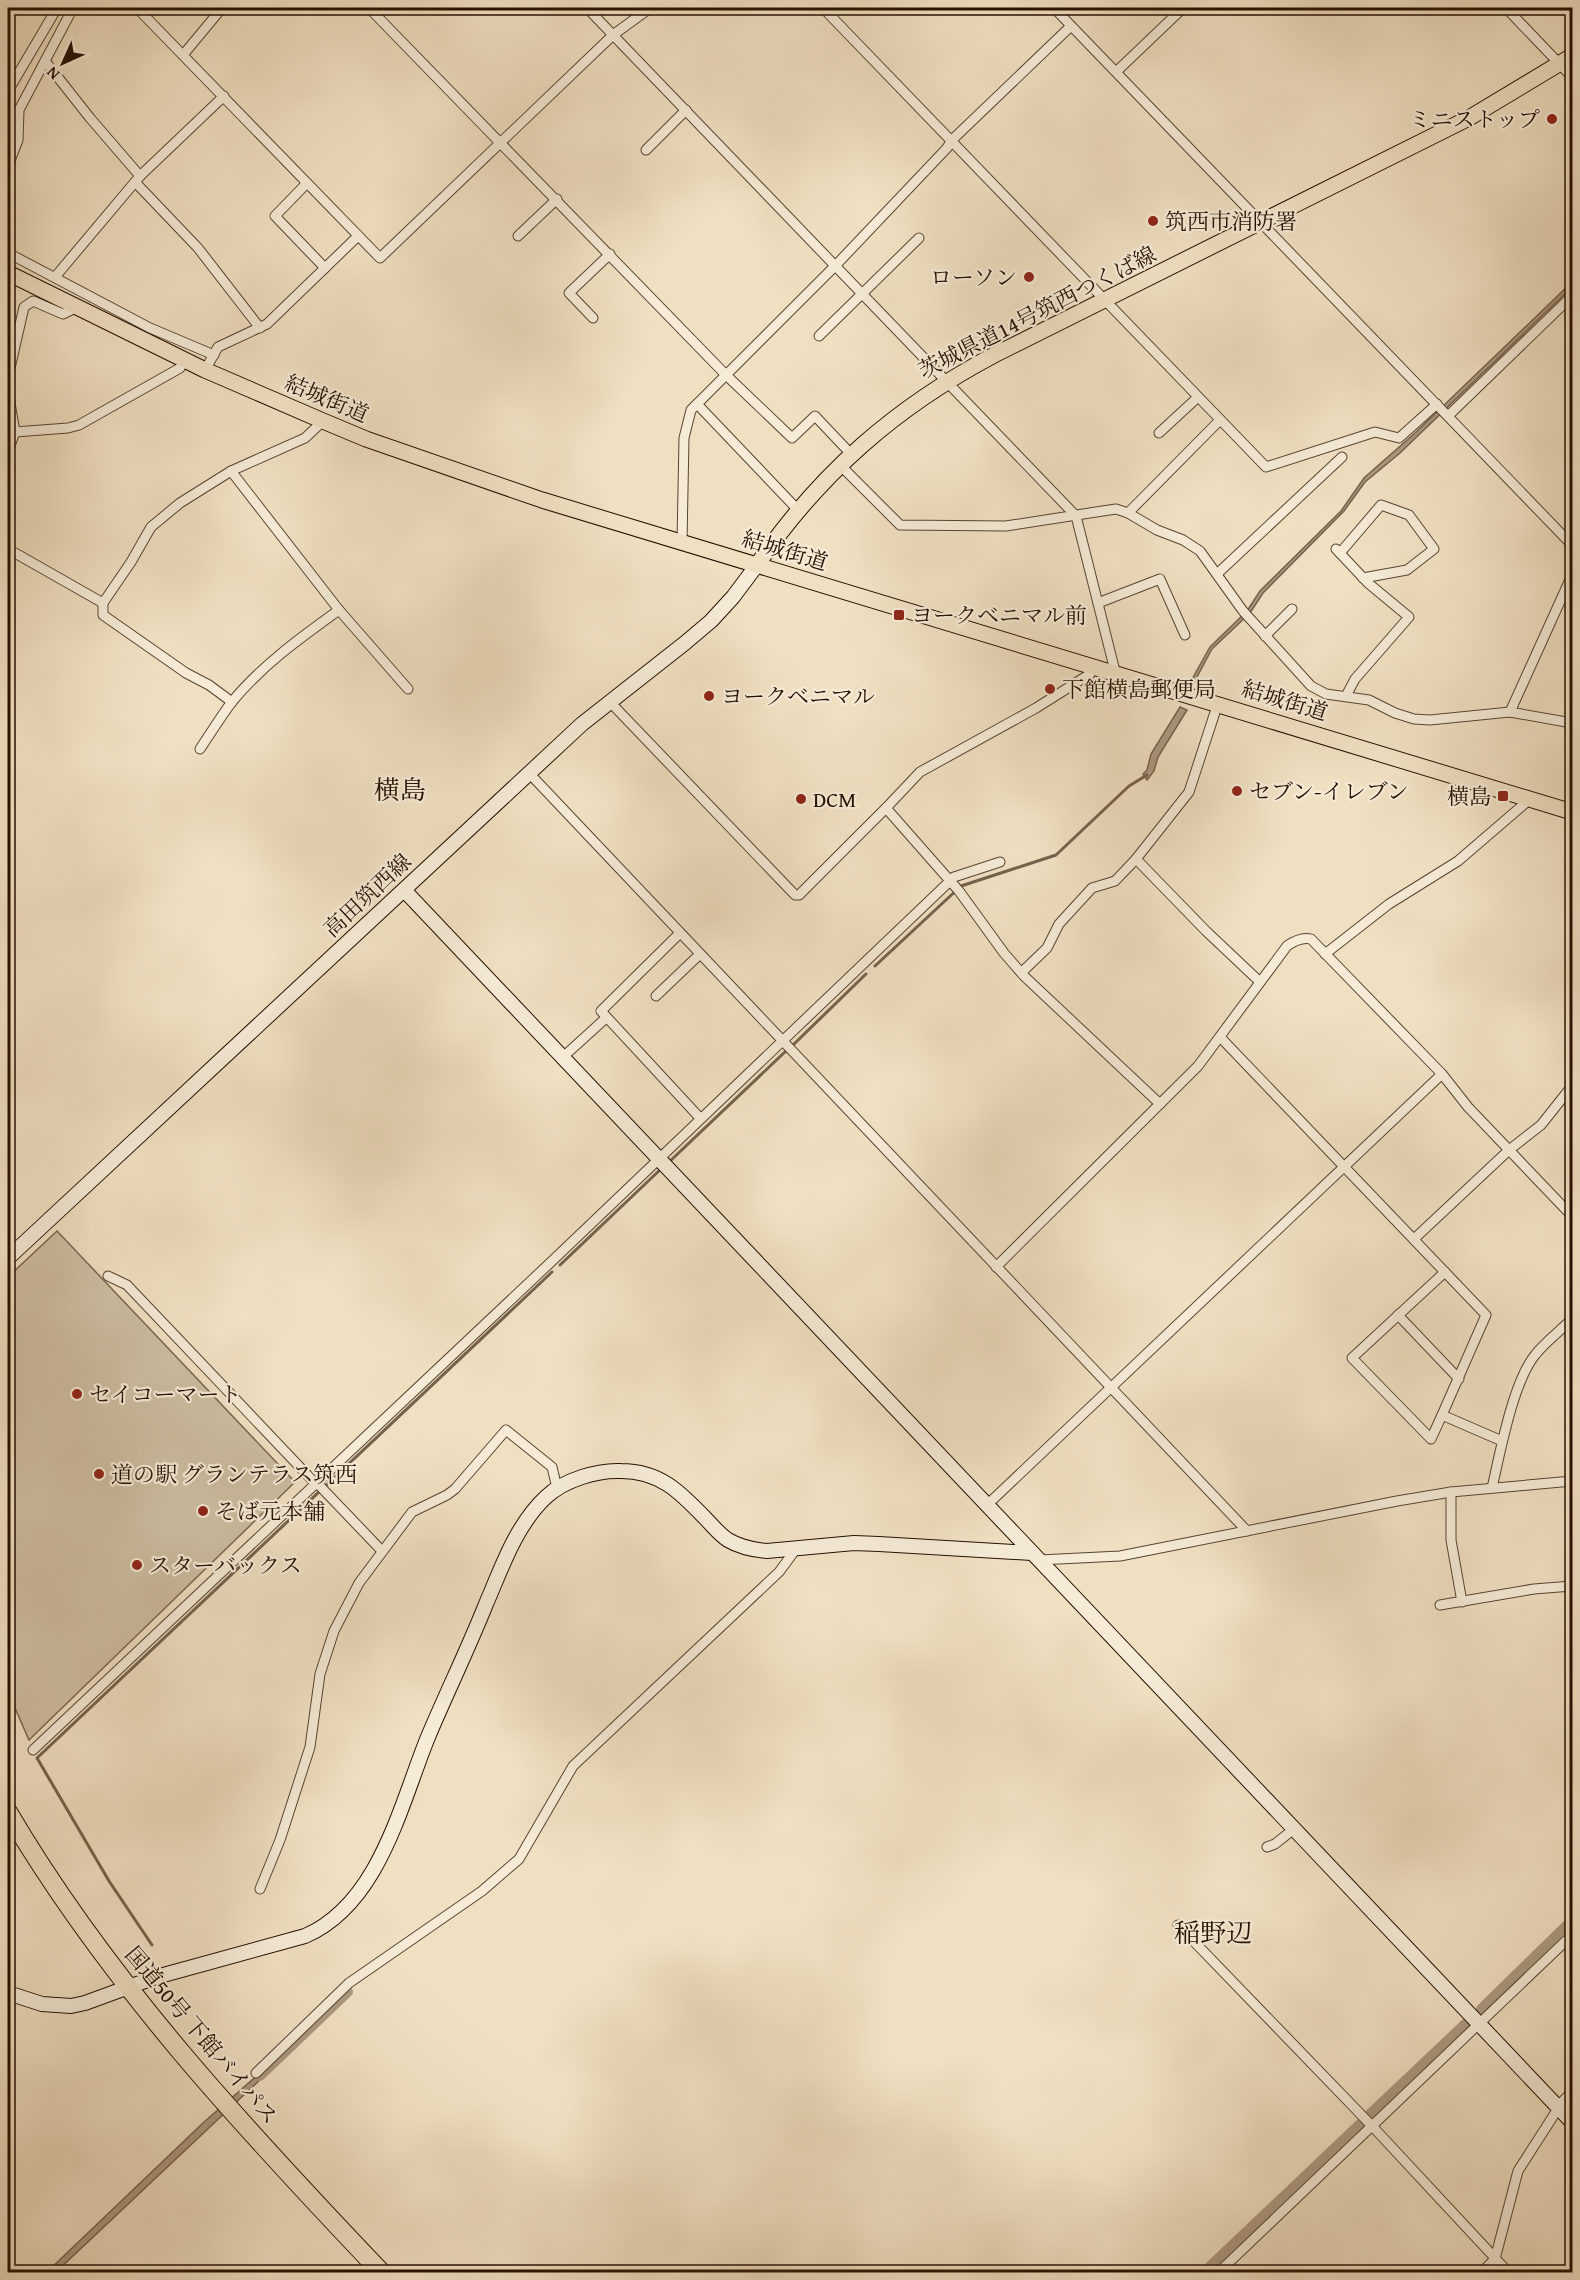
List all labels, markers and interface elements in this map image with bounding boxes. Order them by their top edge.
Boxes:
north arrow [33,33,93,93]
text: N [40,61,65,86]
place label: ミニストップ [1409,103,1540,135]
marker: ミニストップ [1545,112,1559,126]
place label: 筑西市消防署 [1165,205,1297,237]
marker: 筑西市消防署 [1146,214,1160,228]
street label: 茨城県道14号筑西つくば線 [912,238,1162,386]
place label: ローソン [930,261,1017,293]
marker: ローソン [1022,270,1036,284]
street label: 結城街道 [280,366,374,430]
street label: 結城街道 [738,522,832,578]
place label: ヨークベニマル前 [911,599,1087,631]
marker: ヨークベニマル前 [892,608,906,622]
street label: 結城街道 [1238,672,1332,728]
place label: 下館横島郵便局 [1062,673,1216,705]
place label: ヨークベニマル [721,680,875,712]
marker: 下館横島郵便局 [1043,682,1057,696]
marker: ヨークベニマル [702,689,716,703]
district label: 横島 [374,770,426,809]
place label: セブン-イレブン [1249,775,1409,807]
place label: 横島 [1447,780,1491,812]
place label: DCM [813,783,856,815]
marker: セブン-イレブン [1230,784,1244,798]
marker: 横島 [1496,789,1510,803]
marker: DCM [794,792,808,806]
street label: 高田筑西線 [316,846,418,944]
place label: セイコーマート [89,1378,241,1410]
marker: セイコーマート [70,1387,84,1401]
place label: 道の駅 グランテラス筑西 [111,1458,357,1490]
marker: 道の駅 グランテラス筑西 [92,1467,106,1481]
place label: そば元本舗 [215,1495,325,1527]
marker: そば元本舗 [196,1504,210,1518]
place label: スターバックス [149,1549,302,1581]
marker: スターバックス [130,1558,144,1572]
district label: 稲野辺 [1174,1913,1252,1952]
street label: 国道50号 下館バイパス [118,1939,286,2131]

